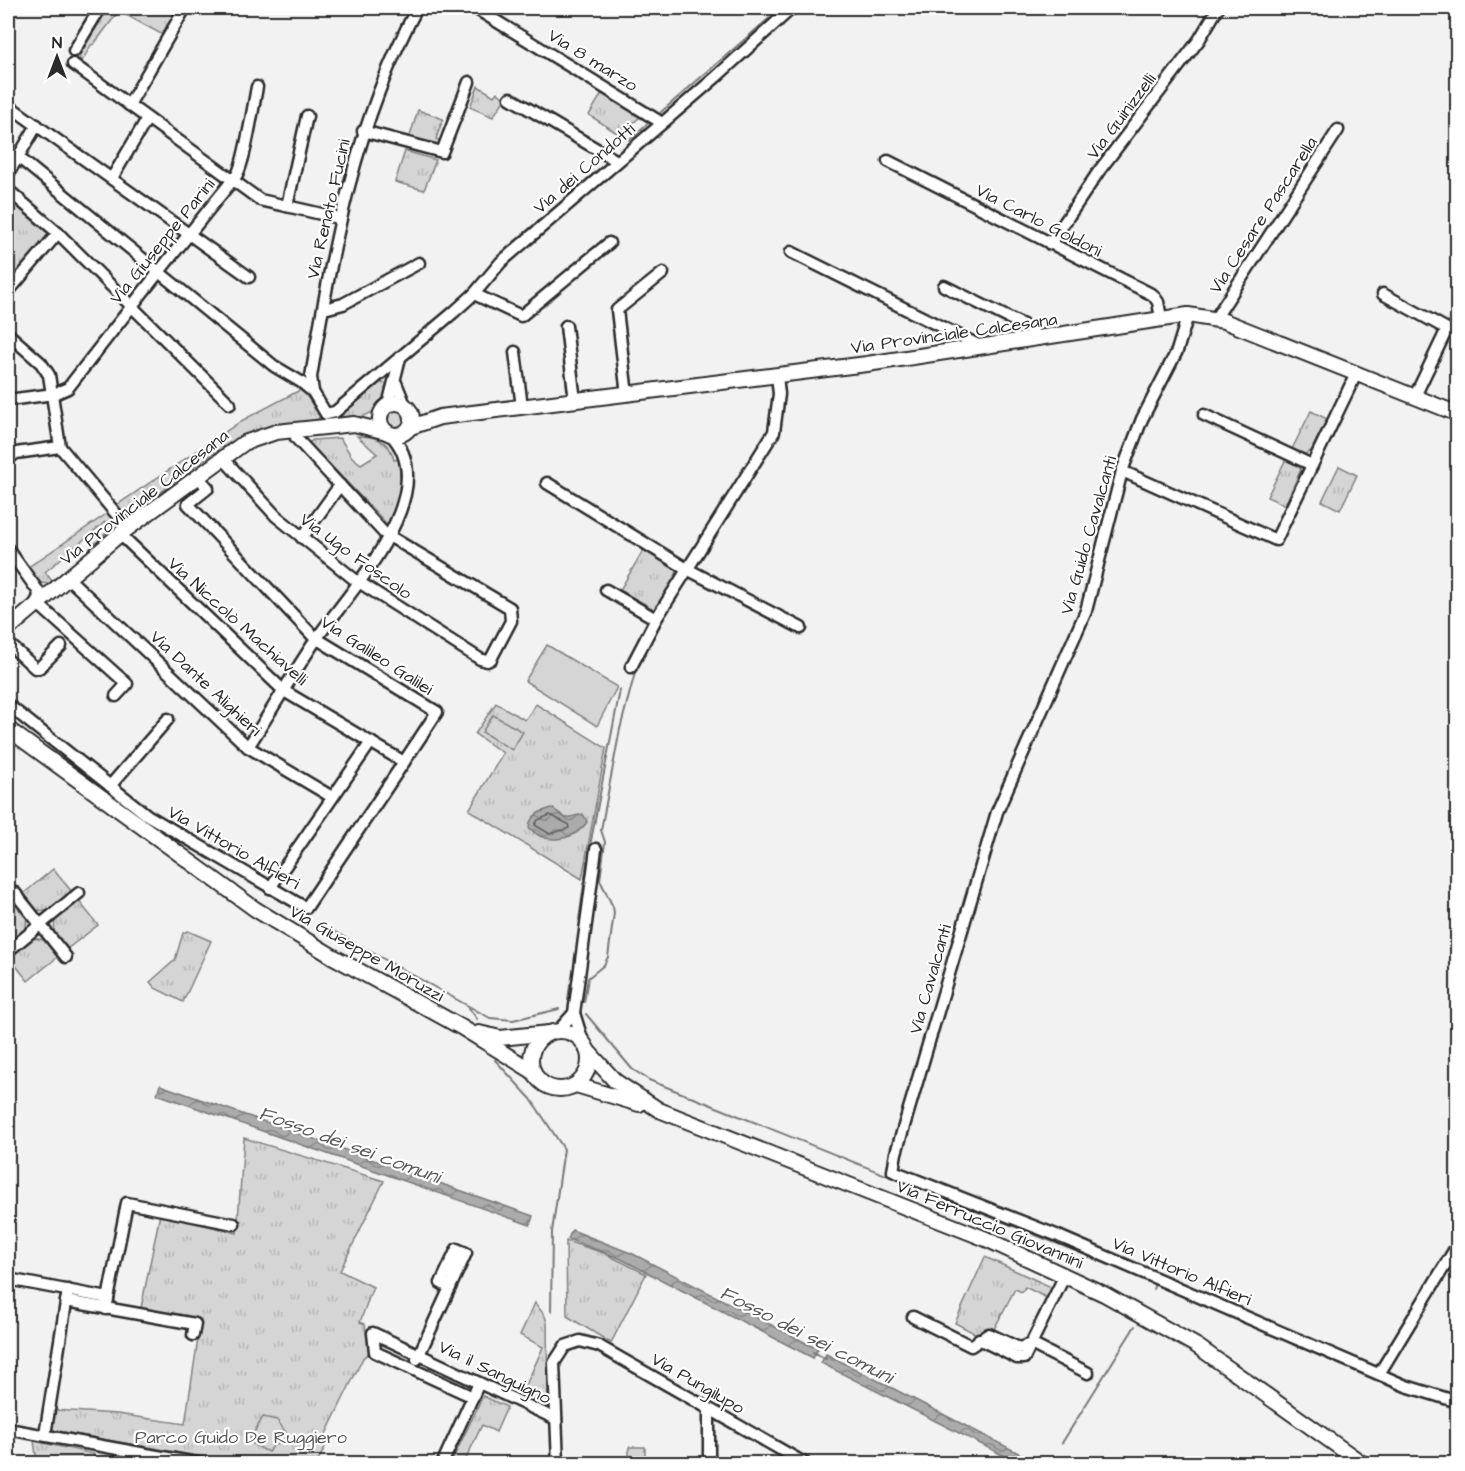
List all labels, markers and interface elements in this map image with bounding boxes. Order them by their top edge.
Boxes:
street label: Via 8 marzo [543,23,642,98]
north arrow [27,27,87,87]
text: N [52,32,62,54]
street label: Via Guinizzelli [1081,68,1162,165]
street label: Via dei Condotti [528,117,641,220]
street label: Via Cesare Pascarella [1203,132,1324,299]
street label: Via Renato Fucini [300,136,357,282]
street label: Via Giuseppe Parini [104,173,221,310]
street label: Via Carlo Goldoni [971,178,1107,263]
street label: Via Provinciale Calcesana [849,307,1059,360]
street label: Via Provinciale Calcesana [55,423,234,571]
street label: Via Guido Cavalcanti [1054,453,1123,617]
street label: Via Ugo Foscolo [294,507,417,606]
street label: Via Niccolò Machiavelli [162,551,314,691]
street label: Via Galileo Galilei [315,610,438,701]
street label: Via Dante Alighieri [143,625,267,743]
street label: Via Vittorio Alfieri [163,799,305,896]
street label: Via Giuseppe Moruzzi [285,899,449,1008]
street label: Via Cavalcanti [903,921,958,1037]
water label: Fosso dei sei comuni [255,1099,447,1192]
street label: Via Ferruccio Giovannini [893,1174,1087,1275]
street label: Via Vittorio Alfieri [1108,1231,1256,1312]
water label: Fosso dei sei comuni [715,1279,901,1392]
street label: Via il Sanguigno [434,1334,555,1411]
street label: Via Pungilupo [646,1347,749,1421]
park label: Parco Guido De Ruggiero [135,1425,347,1451]

